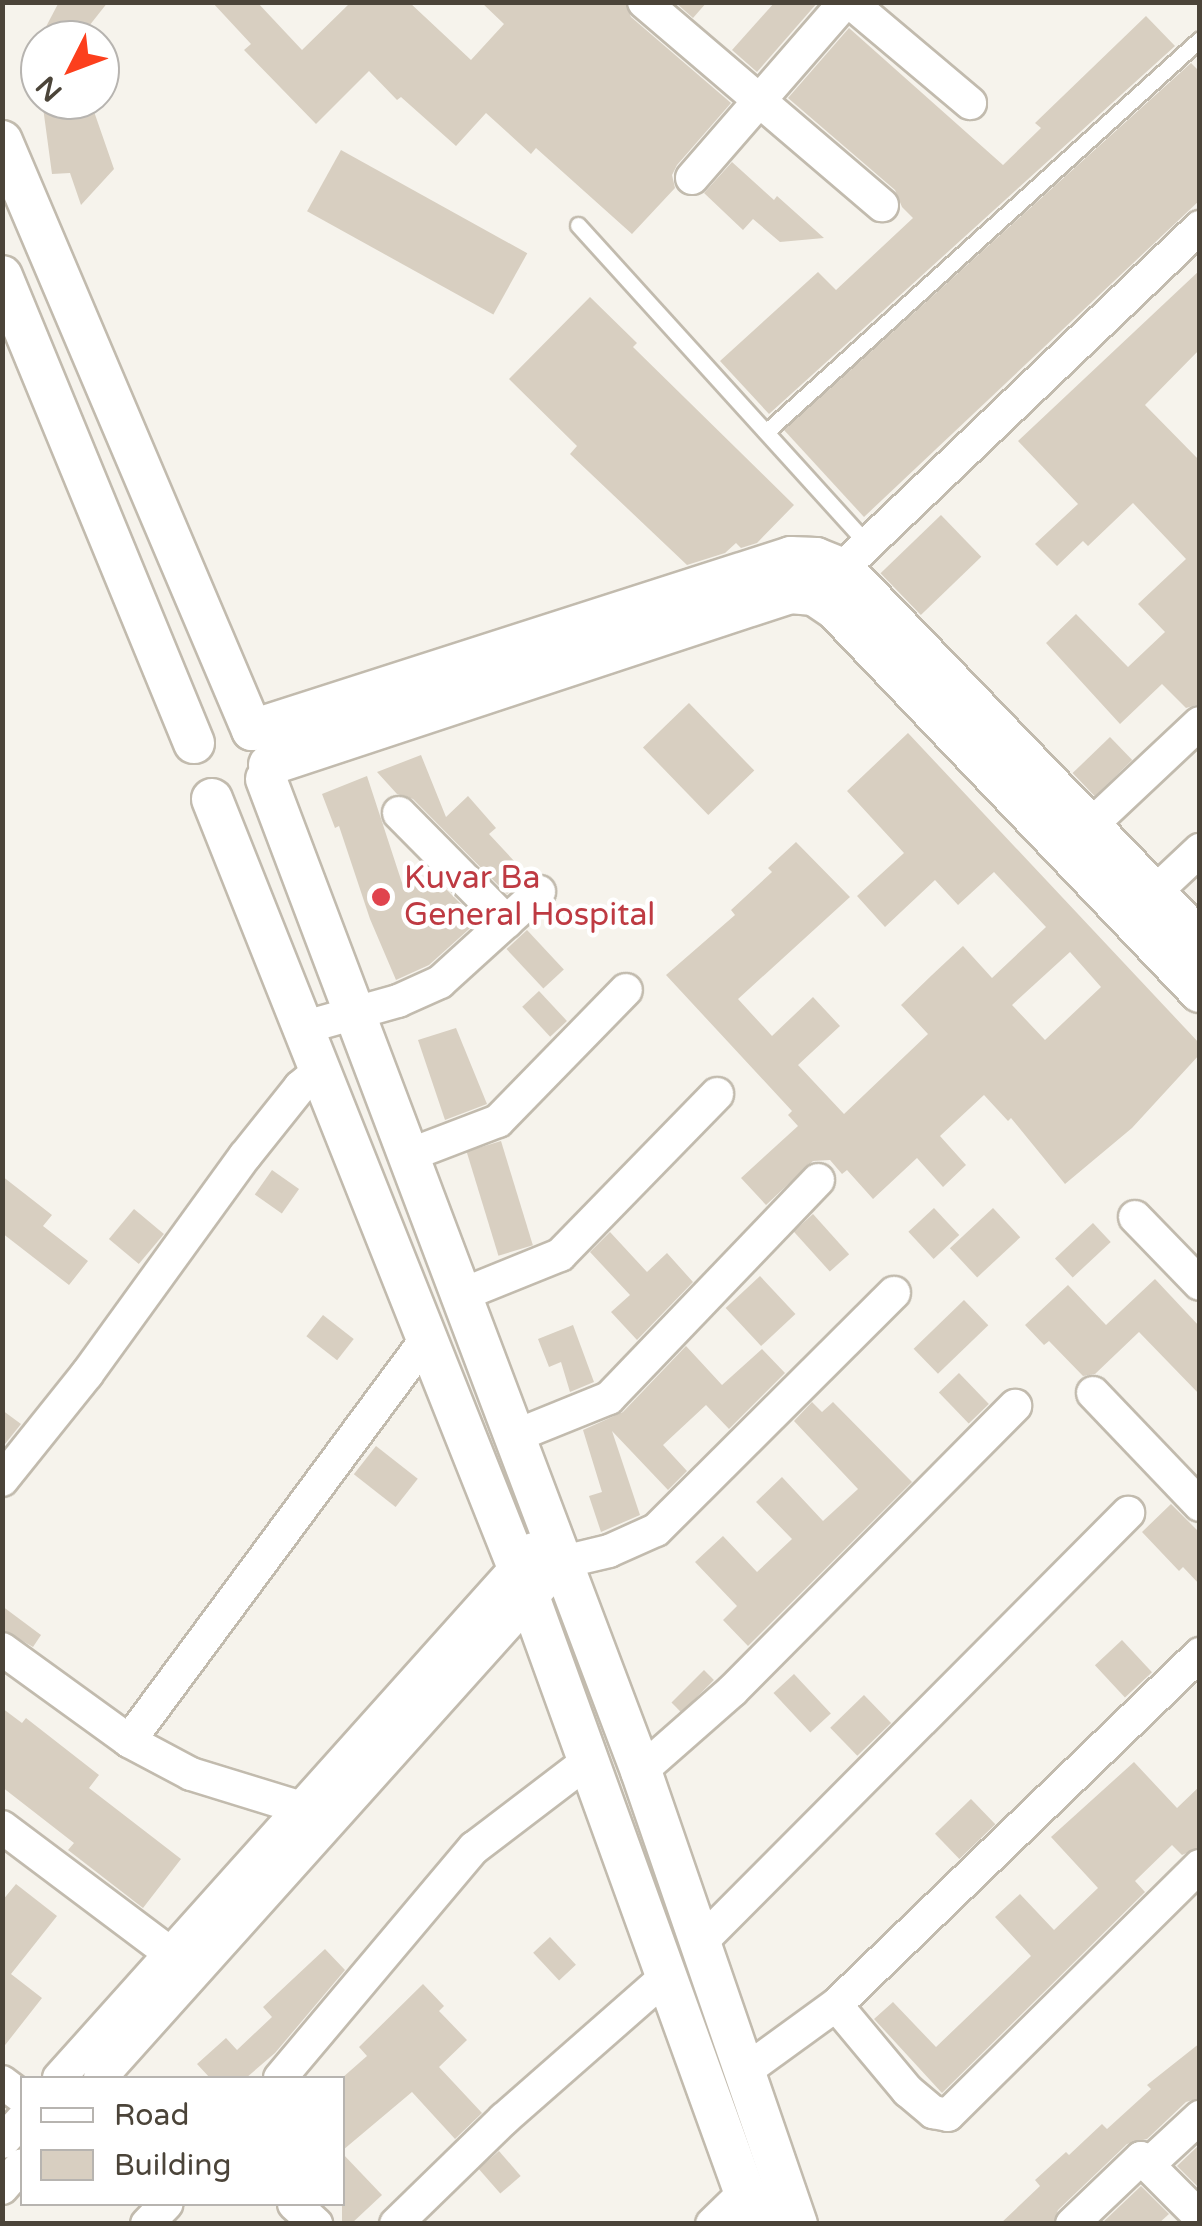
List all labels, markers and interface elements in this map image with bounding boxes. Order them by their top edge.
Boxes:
north arrow [20,20,120,120]
text: N [29,69,69,108]
place label: Kuvar Ba General Hospital [404,860,655,935]
marker: Kuvar Ba General Hospital [368,884,394,910]
legend [20,2076,345,2206]
text: Road [114,2097,189,2134]
text: Building [114,2147,231,2184]

